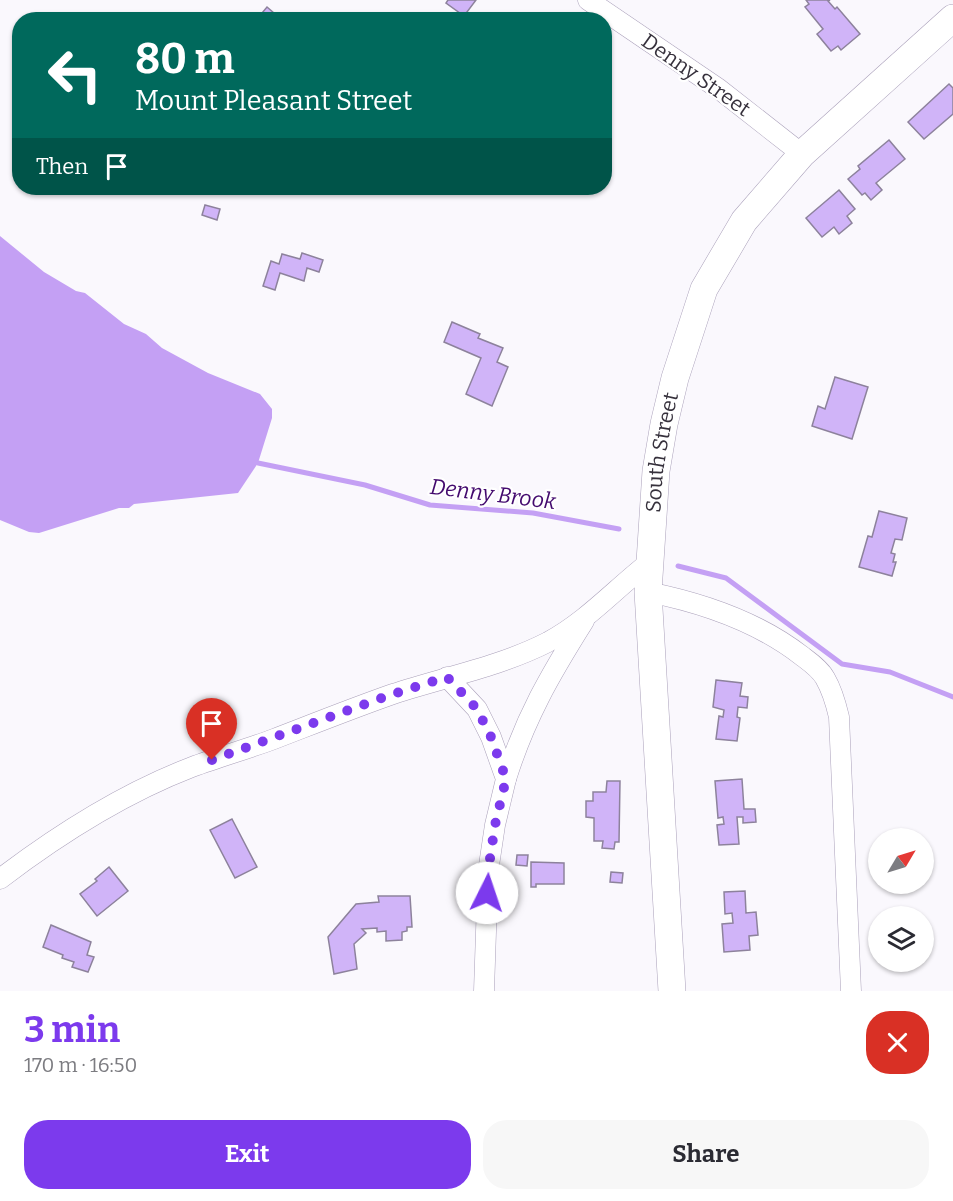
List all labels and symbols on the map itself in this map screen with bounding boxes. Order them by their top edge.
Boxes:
street label: Denny Street [637,28,756,122]
street label: South Street [640,389,684,513]
water label: Denny Brook [428,473,559,515]
pin [186,698,237,760]
north arrow [868,828,934,894]
position arrow [455,861,519,925]

